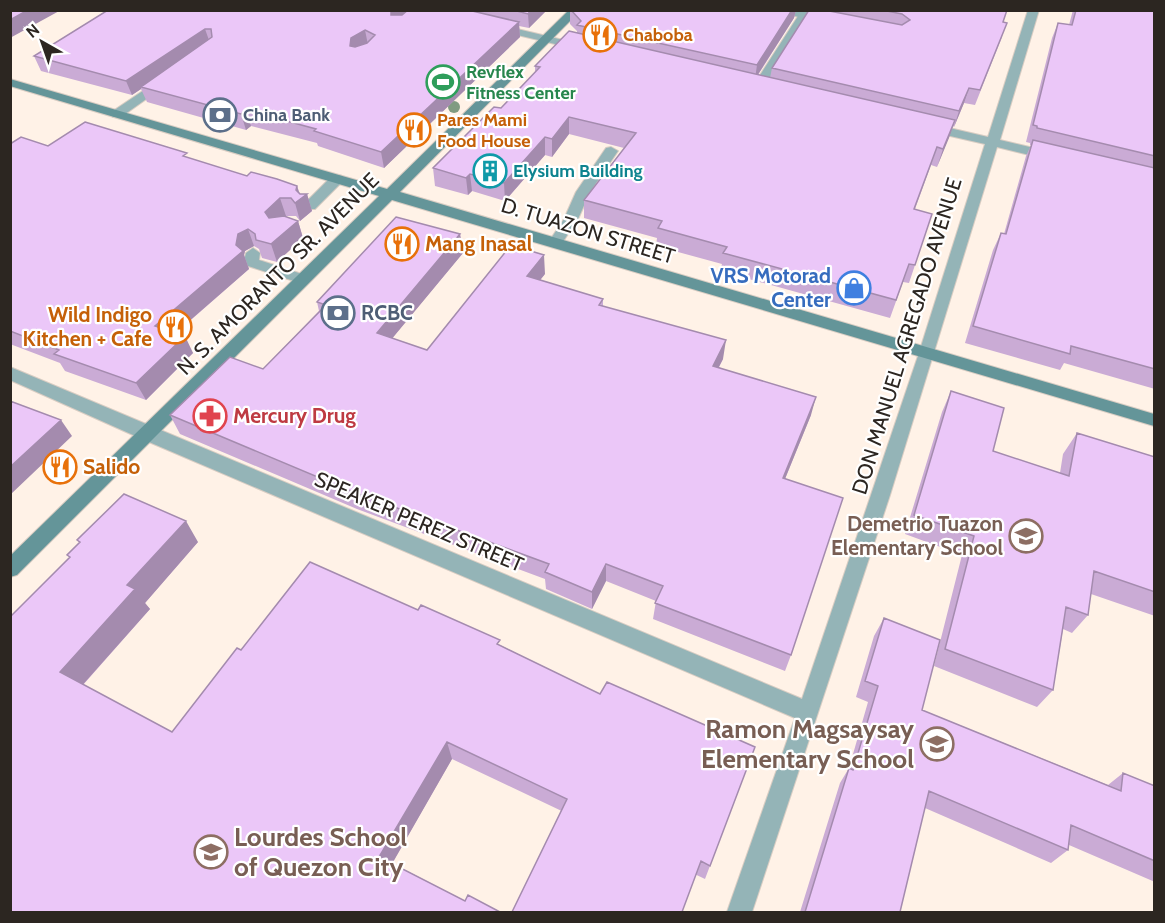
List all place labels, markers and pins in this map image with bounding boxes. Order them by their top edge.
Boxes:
restaurant icon: Chaboba [582,17,618,53]
place label: Chaboba [623,24,693,46]
place label: Revflex Fitness Center [466,61,576,104]
sports icon: Revflex Fitness Center [425,64,461,100]
bank icon: China Bank [202,97,238,133]
place label: China Bank [243,104,330,126]
place label: Pares Mami Food House [437,109,531,152]
restaurant icon: Pares Mami Food House [396,112,432,148]
building icon: Elysium Building [472,153,508,189]
place label: Elysium Building [513,160,643,182]
restaurant icon: Mang Inasal [384,226,420,262]
place label: Mang Inasal [425,231,533,256]
place label: VRS Motorad Center [710,263,831,312]
shop icon: VRS Motorad Center [836,270,872,306]
bank icon: RCBC [320,295,356,331]
place label: RCBC [361,300,413,325]
place label: Wild Indigo Kitchen + Cafe [23,302,152,351]
restaurant icon: Wild Indigo Kitchen + Cafe [157,309,193,345]
pharmacy icon: Mercury Drug [192,398,228,434]
place label: Mercury Drug [233,403,356,428]
restaurant icon: Salido [42,449,78,485]
place label: Salido [83,454,140,479]
place label: Demetrio Tuazon Elementary School [831,511,1003,560]
school or university icon: Demetrio Tuazon Elementary School [1008,518,1044,554]
place label: Ramon Magsaysay Elementary School [701,713,914,775]
school or university icon: Ramon Magsaysay Elementary School [919,726,955,762]
place label: Lourdes School of Quezon City [234,821,407,883]
school or university icon: Lourdes School of Quezon City [193,834,229,870]

